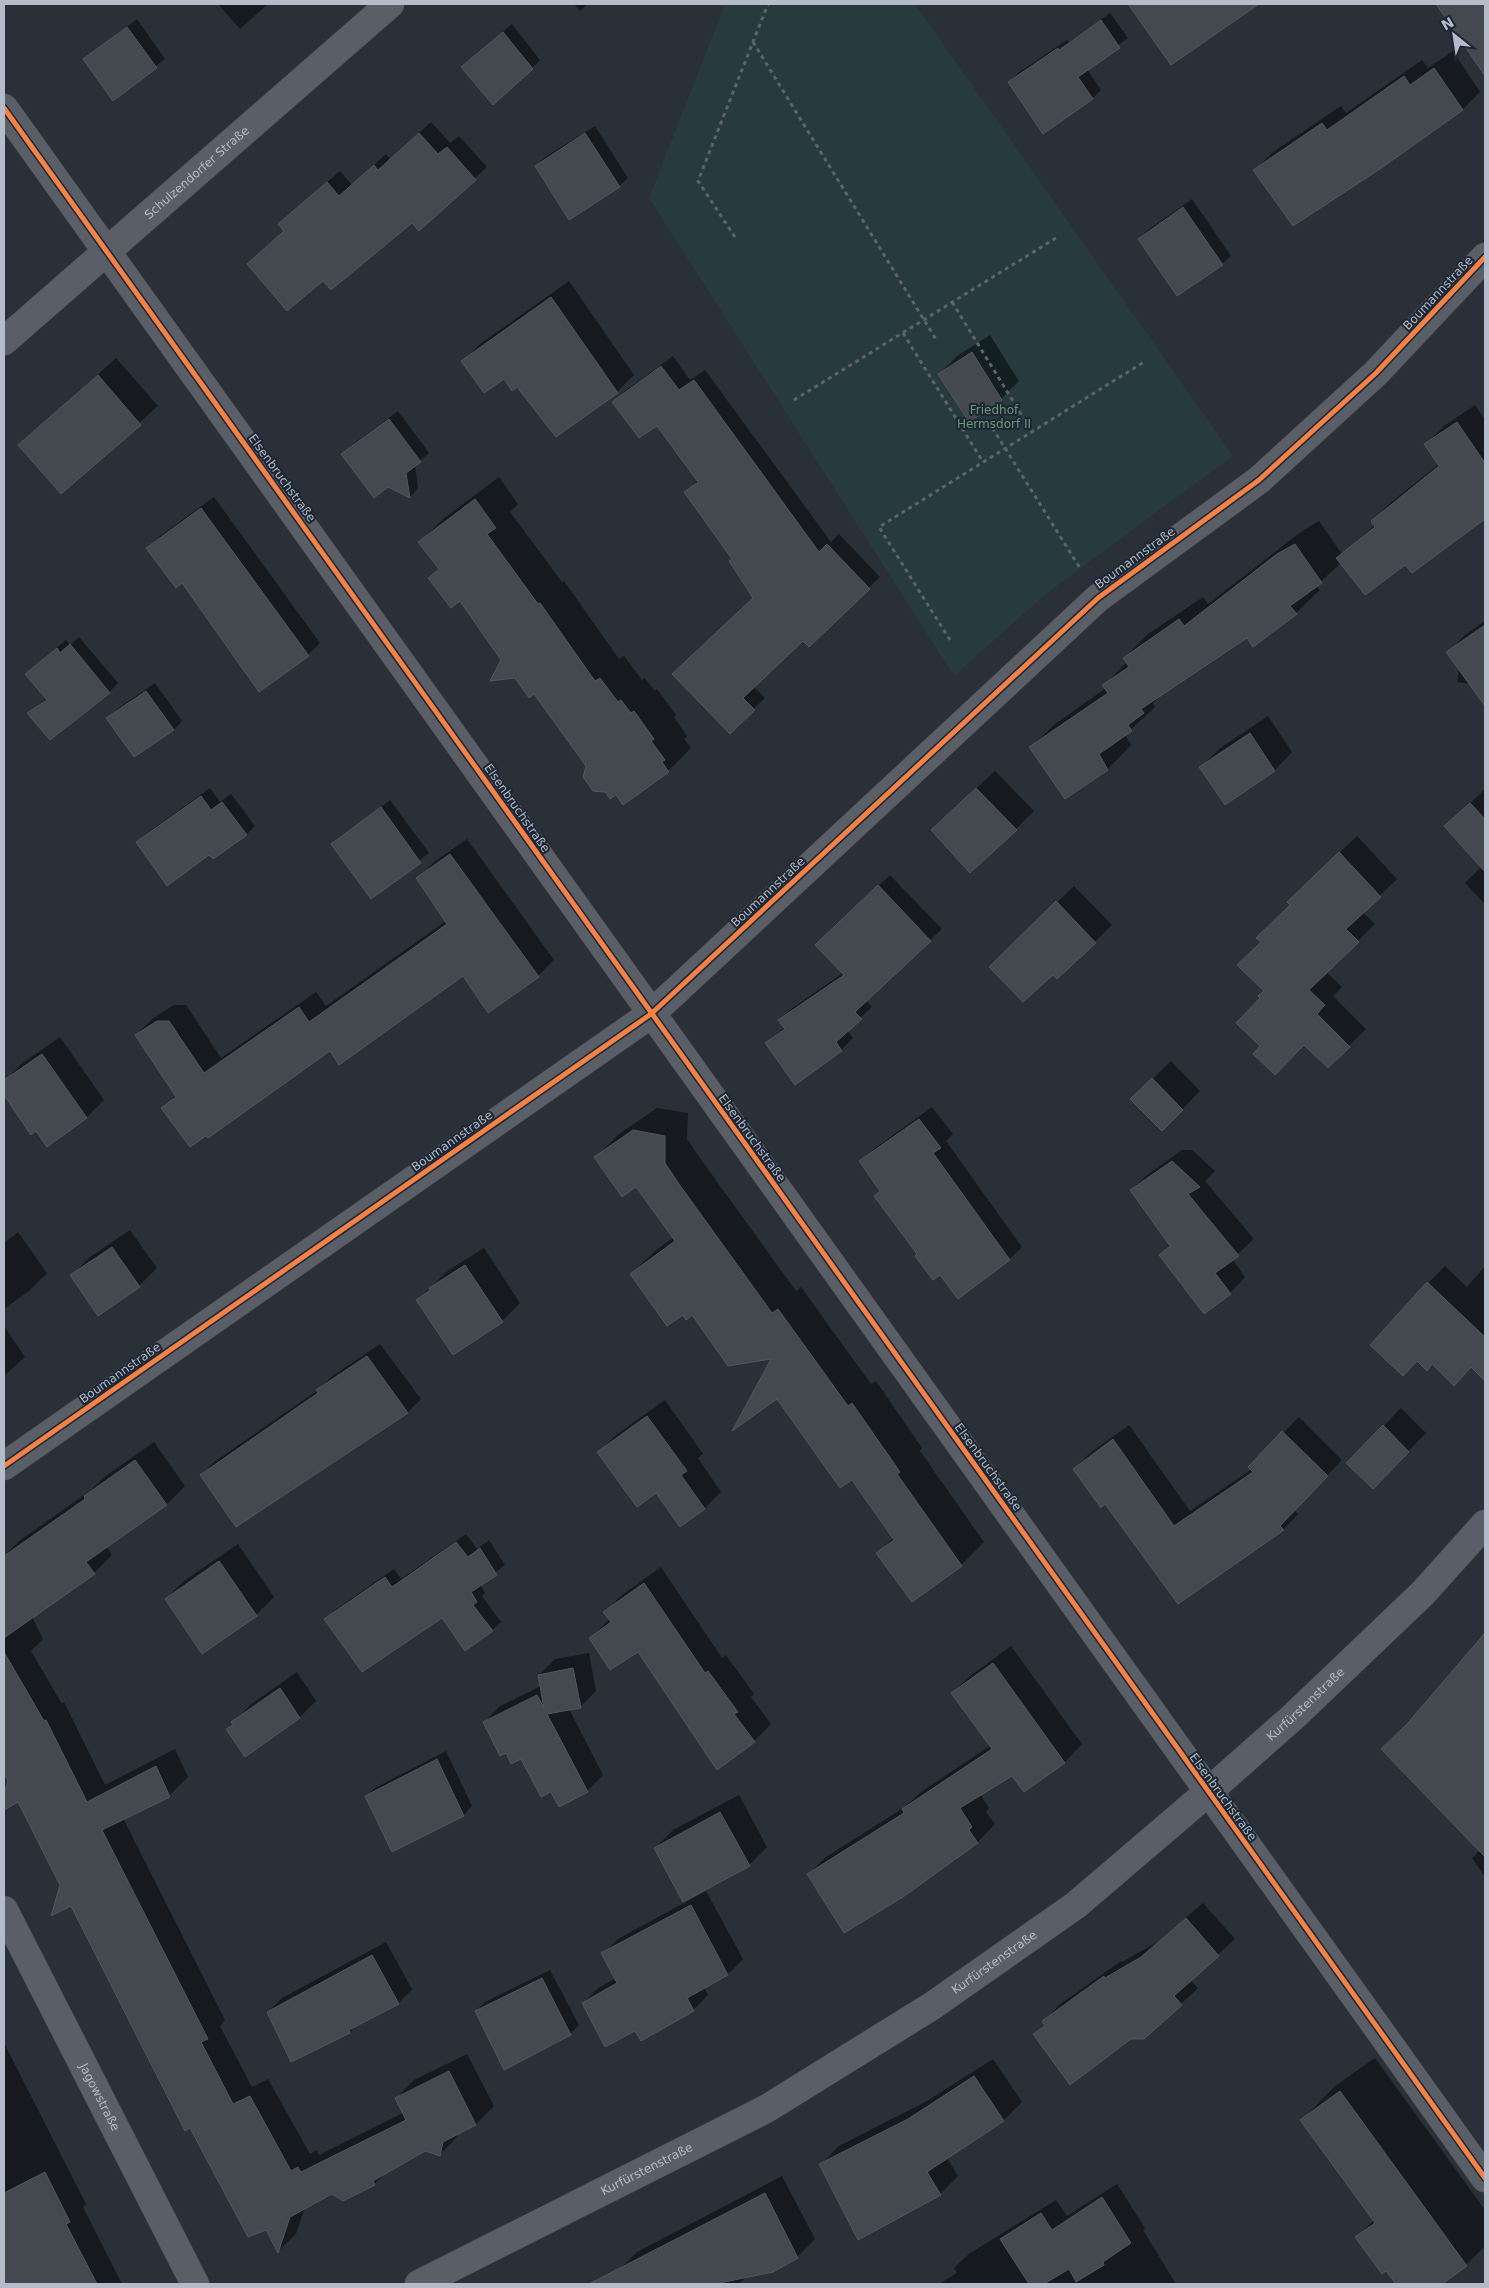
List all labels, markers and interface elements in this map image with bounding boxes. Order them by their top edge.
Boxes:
north arrow [1429,10,1479,60]
text: N [1438,14,1457,34]
street label: Schulzendorfer Straße [142,123,252,222]
street label: Boumannstraße [1400,253,1476,333]
park label: Friedhof Hermsdorf II [957,403,1031,431]
street label: Elsenbruchstraße [246,432,318,524]
street label: Boumannstraße [1092,524,1178,592]
street label: Elsenbruchstraße [481,761,553,855]
street label: Boumannstraße [728,854,808,930]
street label: Elsenbruchstraße [716,1092,788,1184]
street label: Boumannstraße [409,1108,495,1174]
street label: Boumannstraße [77,1340,163,1406]
street label: Elsenbruchstraße [952,1421,1024,1513]
street label: Kurfürstenstraße [1264,1665,1347,1744]
street label: Elsenbruchstraße [1187,1751,1259,1843]
street label: Kurfürstenstraße [949,1928,1040,1997]
street label: Jagowstraße [76,2060,123,2133]
street label: Kurfürstenstraße [599,2140,695,2198]

